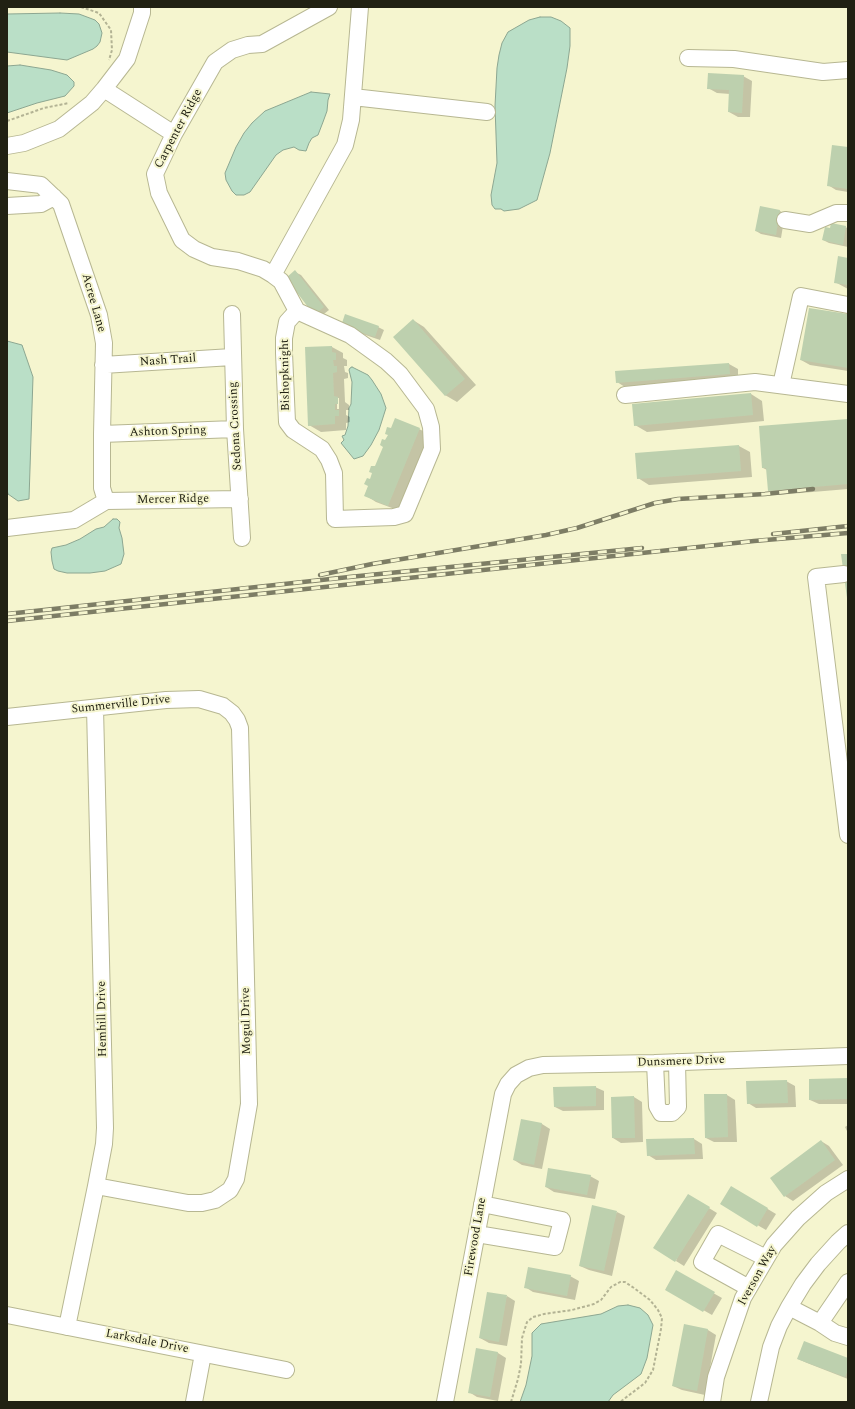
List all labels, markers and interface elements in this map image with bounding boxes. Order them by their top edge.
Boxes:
street label: Carpenter Ridge [152,87,206,171]
street label: Acree Lane [78,272,108,334]
street label: Bishopknight [278,339,294,411]
street label: Nash Trail [139,352,197,370]
street label: Sedona Crossing [226,381,246,471]
street label: Ashton Spring [129,423,207,441]
street label: Mercer Ridge [137,492,209,508]
street label: Summerville Drive [71,693,171,717]
street label: Hemhill Drive [95,981,111,1057]
street label: Mogul Drive [239,987,255,1055]
street label: Dunsmere Drive [637,1053,725,1071]
street label: Firewood Lane [462,1197,490,1277]
street label: Iverson Way [736,1244,780,1308]
street label: Larksdale Drive [104,1327,190,1357]

